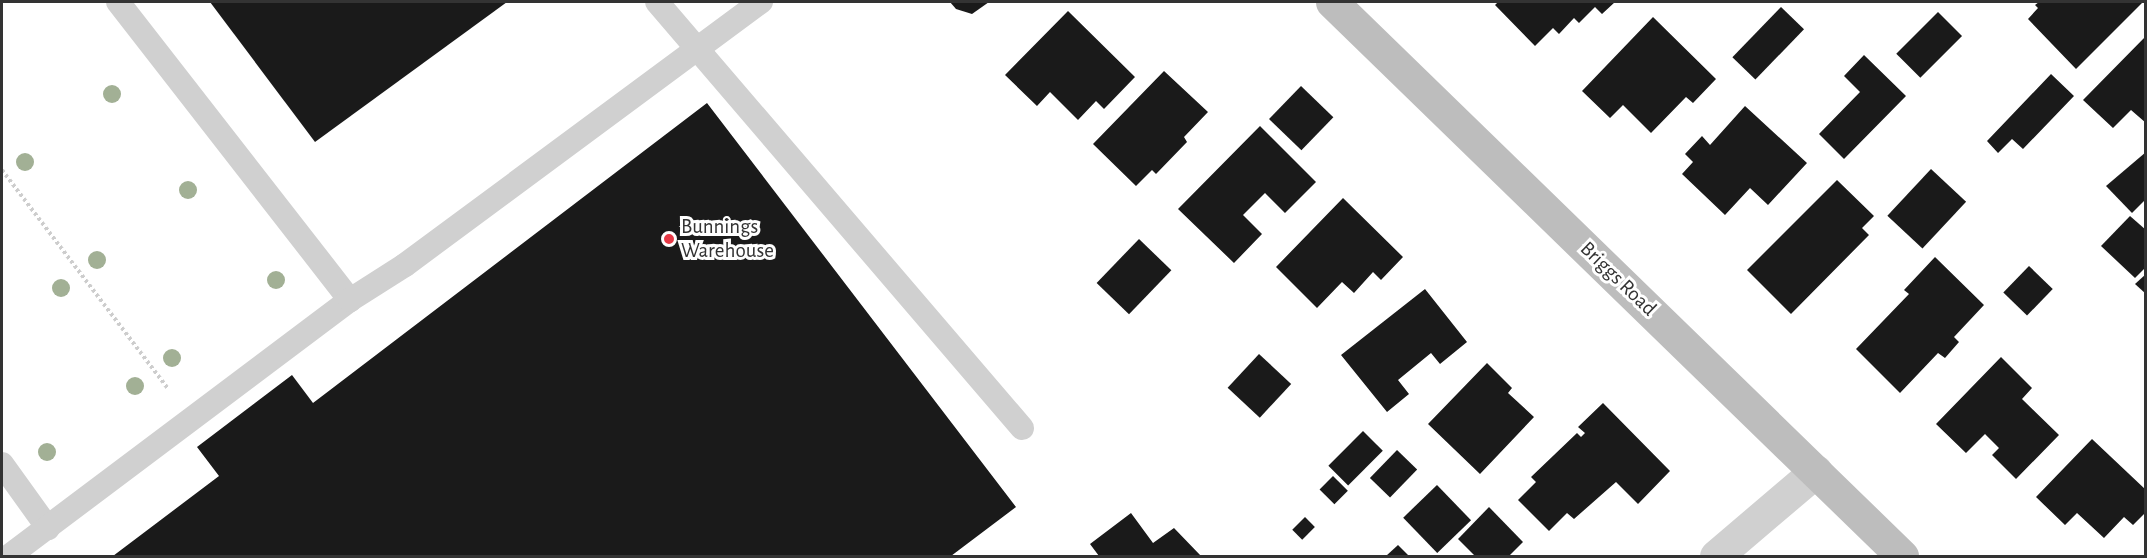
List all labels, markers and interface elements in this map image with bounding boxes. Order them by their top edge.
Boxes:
place label: Bunnings Warehouse [681,214,774,264]
marker: Bunnings Warehouse [662,232,676,246]
street label: Briggs Road [1575,236,1661,322]

